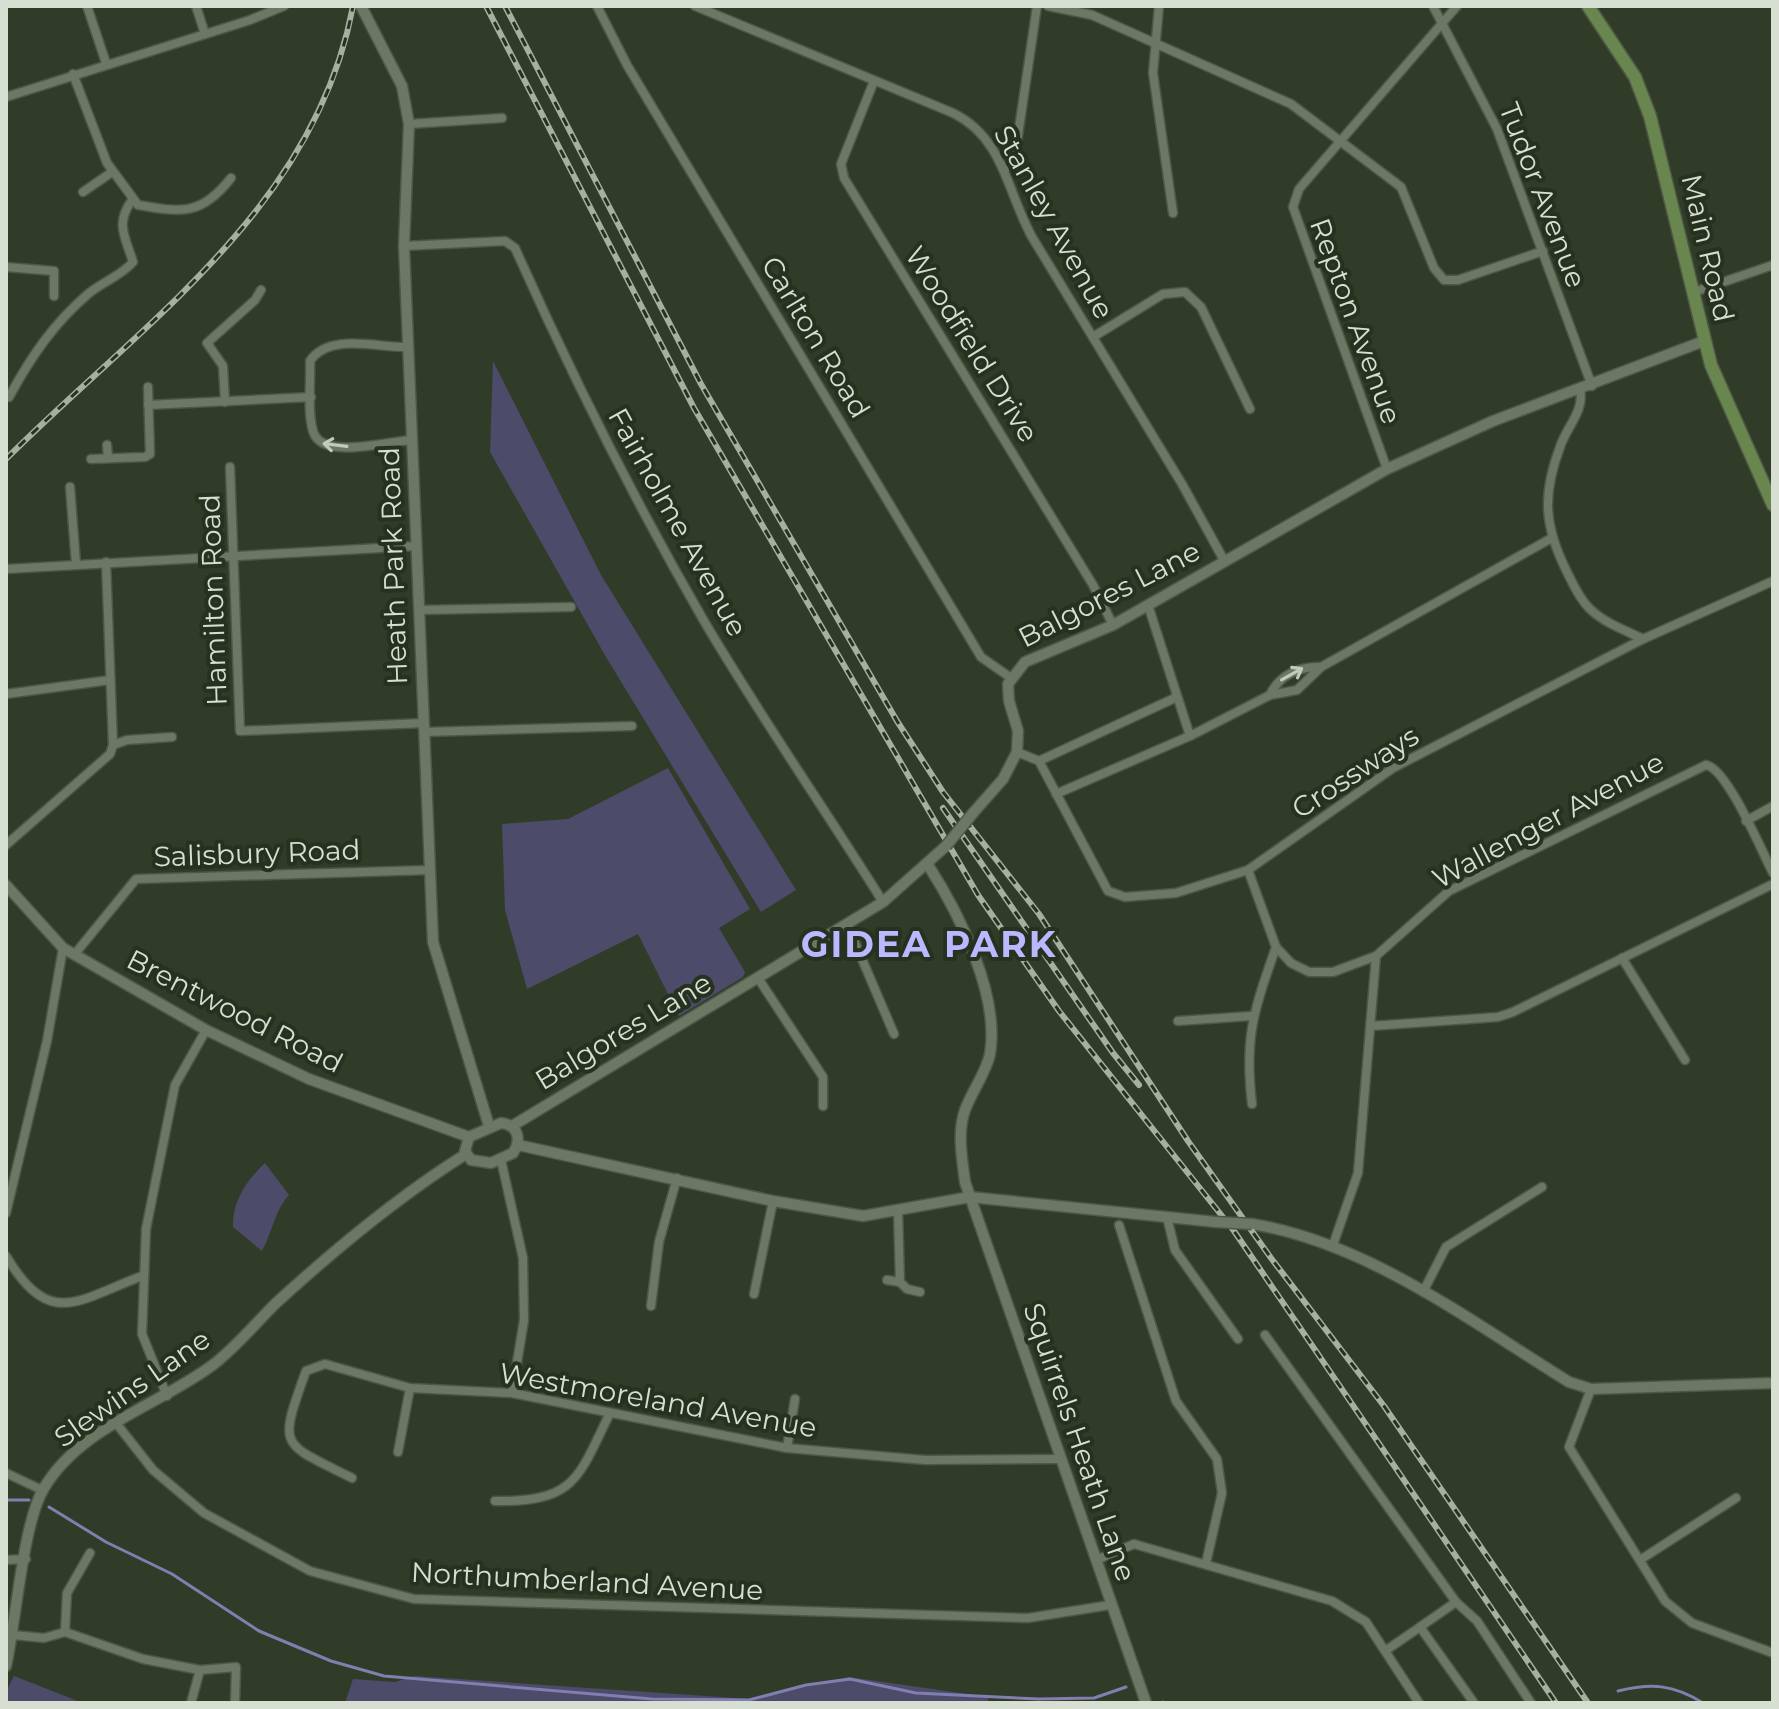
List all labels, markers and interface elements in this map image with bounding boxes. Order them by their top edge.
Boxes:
street label: Tudor Avenue [1492,98,1594,292]
street label: Stanley Avenue [987,119,1121,325]
street label: Main Road [1675,171,1741,325]
street label: Repton Avenue [1303,213,1409,429]
street label: Woodfield Drive [898,240,1046,448]
street label: Carlton Road [754,250,878,424]
street label: Fairholme Avenue [601,402,755,642]
one-way arrow [323,437,349,452]
street label: Heath Park Road [372,447,414,685]
street label: Hamilton Road [192,494,234,706]
street label: Balgores Lane [1012,534,1206,654]
one-way arrow [1279,666,1303,681]
street label: Crossways [1285,719,1425,825]
street label: Wallenger Avenue [1426,745,1670,895]
street label: Salisbury Road [153,832,361,874]
district label: GIDEA PARK [801,922,1057,966]
street label: Brentwood Road [121,942,349,1080]
street label: Balgores Lane [529,965,717,1097]
street label: Squirrels Heath Lane [1016,1298,1144,1586]
street label: Slewins Lane [48,1322,216,1454]
street label: Westmoreland Avenue [497,1355,819,1445]
street label: Northumberland Avenue [410,1555,764,1607]

